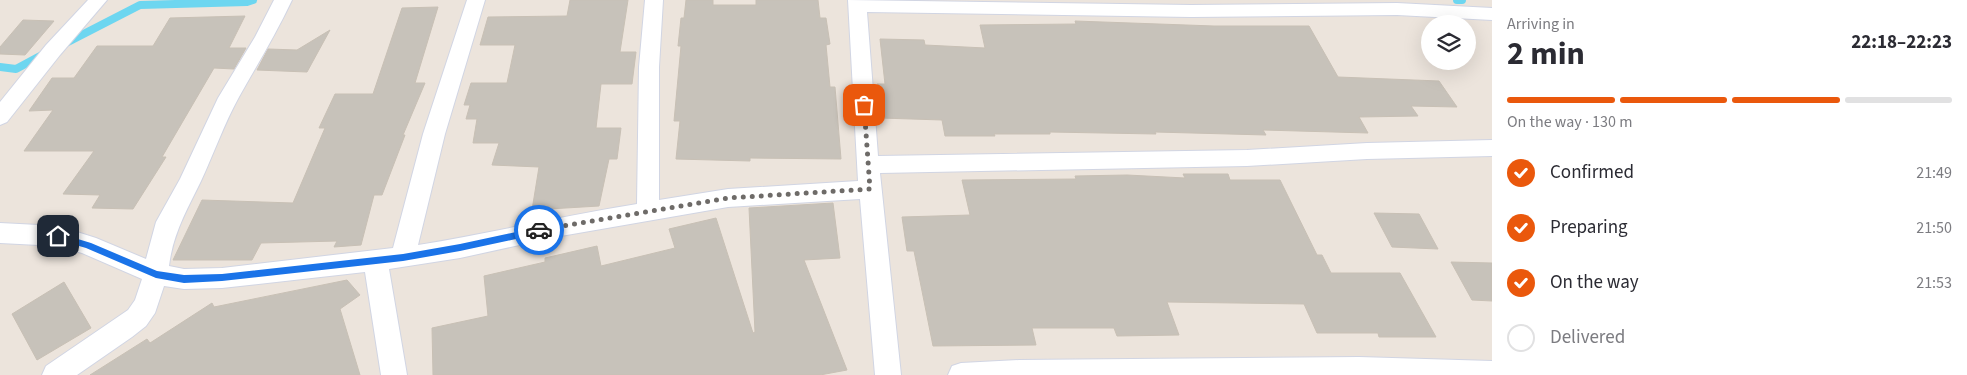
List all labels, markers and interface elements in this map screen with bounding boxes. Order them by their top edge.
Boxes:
text: Arriving in [1507,13,1575,35]
map controls [1421,15,1476,70]
button: layers [1421,15,1476,70]
text: 22:18–22:23 [1851,29,1952,56]
text: 2 min [1507,31,1585,77]
pin [843,84,885,126]
icon: bag [850,91,878,119]
text: On the way · 130 m [1507,111,1632,133]
icon: check [1507,159,1535,187]
text: Confirmed [1550,159,1634,186]
text: 21:49 [1916,162,1952,184]
courier [514,205,564,255]
icon: check [1507,214,1535,242]
text: Preparing [1550,214,1628,241]
pin [37,215,79,257]
icon: car [525,216,553,244]
text: 21:50 [1916,217,1952,239]
icon: home [44,222,72,250]
icon: check [1507,269,1535,297]
text: On the way [1550,269,1639,296]
text: 21:53 [1916,272,1952,294]
text: Delivered [1550,324,1625,351]

